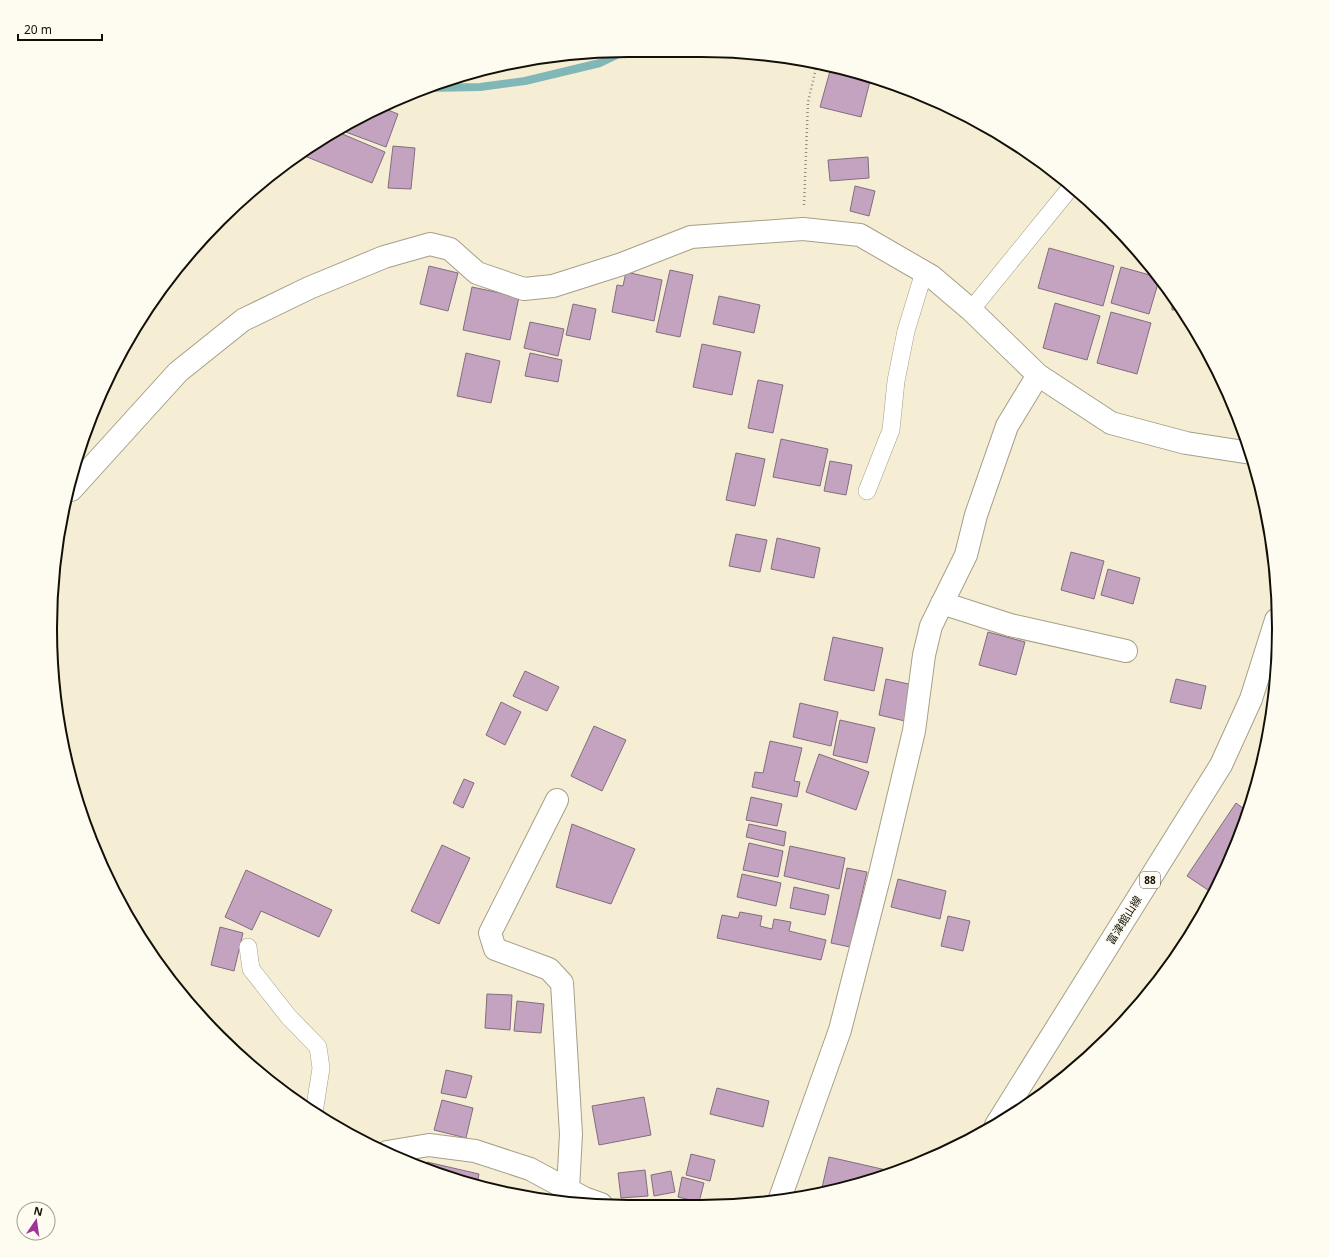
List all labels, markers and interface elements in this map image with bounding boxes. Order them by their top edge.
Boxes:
scale bar [18,16,102,42]
text: 20 m [24,21,52,38]
road number: 88 [1140,872,1160,888]
street label: 富津館山線 [1103,892,1145,947]
north arrow [16,1201,56,1241]
text: N [32,1202,44,1219]

